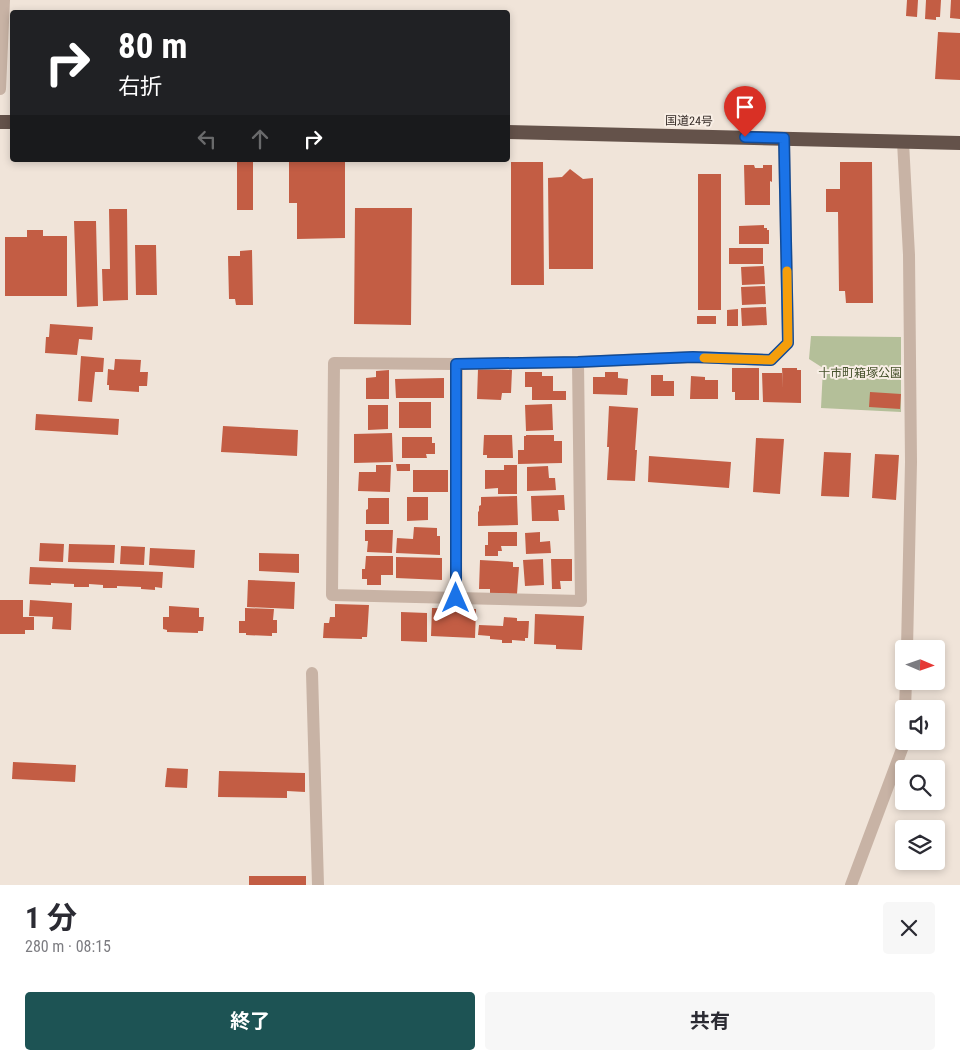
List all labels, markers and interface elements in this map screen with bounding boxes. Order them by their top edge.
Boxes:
text: 80 m [118,26,187,67]
icon: right [35,30,100,95]
text: 右折 [118,74,162,99]
pin [724,86,766,137]
icon: arrive [731,93,759,121]
street label: 国道24号 [665,114,713,128]
icon: left [193,125,221,153]
icon: ahead [246,125,274,153]
icon: right [299,125,327,153]
park label: 十市町箱塚公園 [818,366,902,380]
position arrow [429,571,481,623]
north arrow [895,640,945,690]
map controls [895,640,945,870]
button: sound [895,700,945,750]
button: search [895,760,945,810]
button: layers [895,820,945,870]
text: 1 分 [25,900,77,935]
button: close [883,902,935,954]
text: 280 m · 08:15 [25,937,111,956]
button: 終了 [25,992,475,1050]
button: 共有 [485,992,935,1050]

